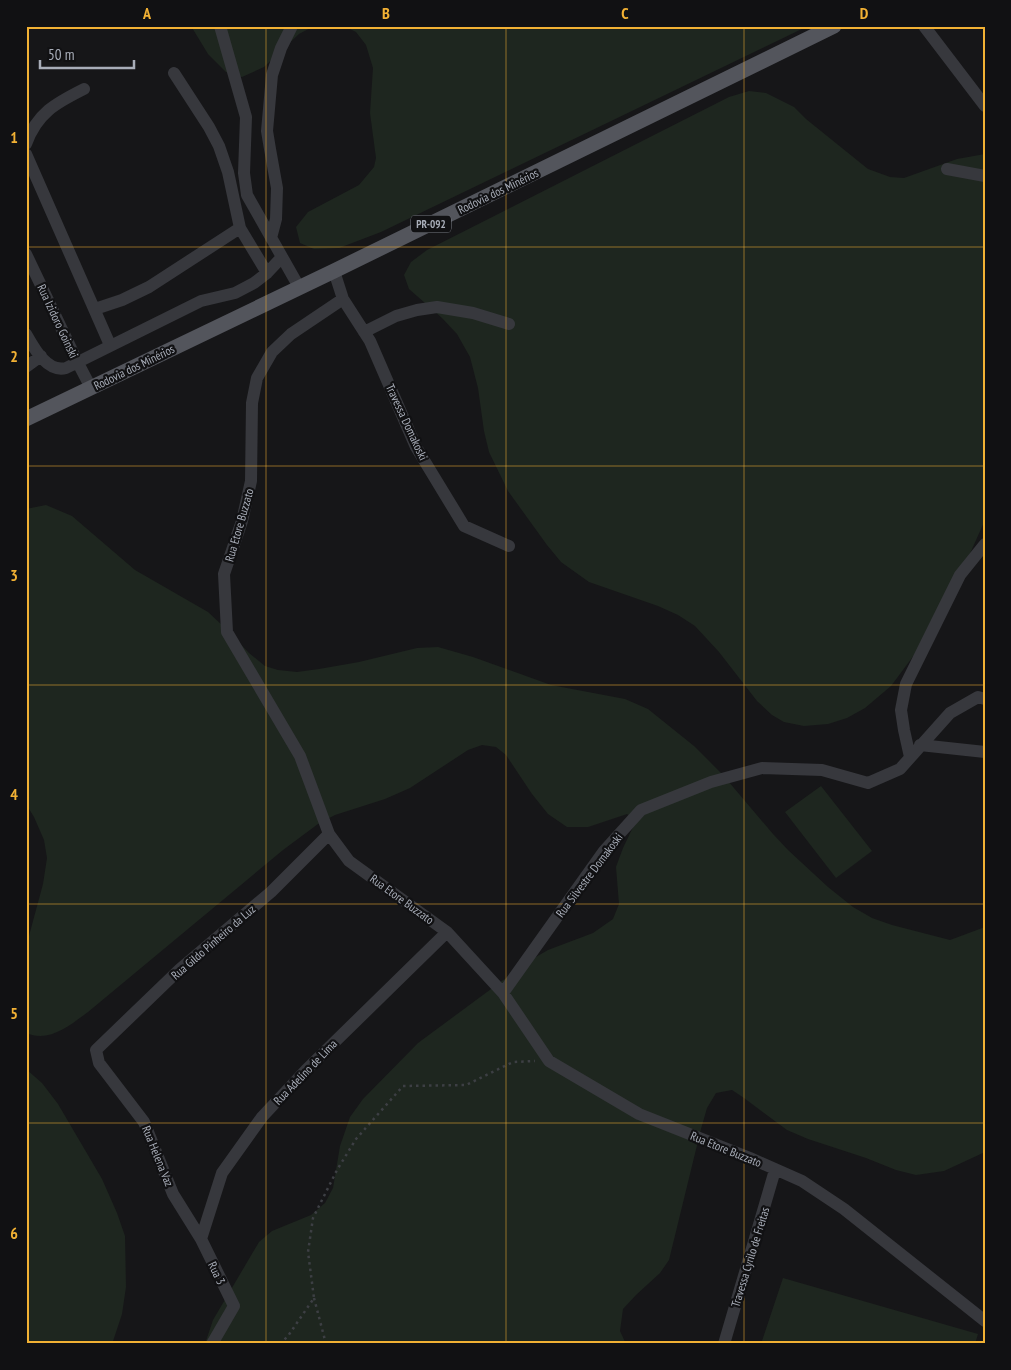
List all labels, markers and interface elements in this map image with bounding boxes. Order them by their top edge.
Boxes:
text: A [142,3,152,23]
text: B [382,3,390,23]
text: C [621,3,629,23]
text: D [860,3,869,23]
scale bar [40,38,134,70]
text: 50 m [48,45,74,64]
text: 1 [10,127,18,147]
street label: Rodovia dos Minérios [455,165,541,217]
road number: PR-092 [411,215,451,232]
street label: Rua Izidoro Goinski [34,282,82,360]
street label: Rodovia dos Minérios [91,341,177,393]
text: 2 [10,346,18,366]
street label: Travessa Domakoski [383,381,431,463]
street label: Rua Etore Buzzato [221,487,257,563]
text: 3 [10,565,18,585]
text: 4 [10,784,18,804]
street label: Rua Silvestre Domakoski [552,830,626,920]
street label: Rua Etore Buzzato [367,871,437,927]
street label: Rua Gildo Pinheiro da Luz [168,901,258,983]
text: 5 [10,1003,18,1023]
street label: Rua Adelino de Lima [270,1036,340,1108]
street label: Rua Helena Vaz [139,1124,177,1188]
street label: Rua Etore Buzzato [688,1128,764,1170]
street label: Travessa Cyrilo de Freitas [728,1205,772,1309]
text: 6 [10,1223,18,1243]
street label: Rua 3 [205,1259,229,1287]

